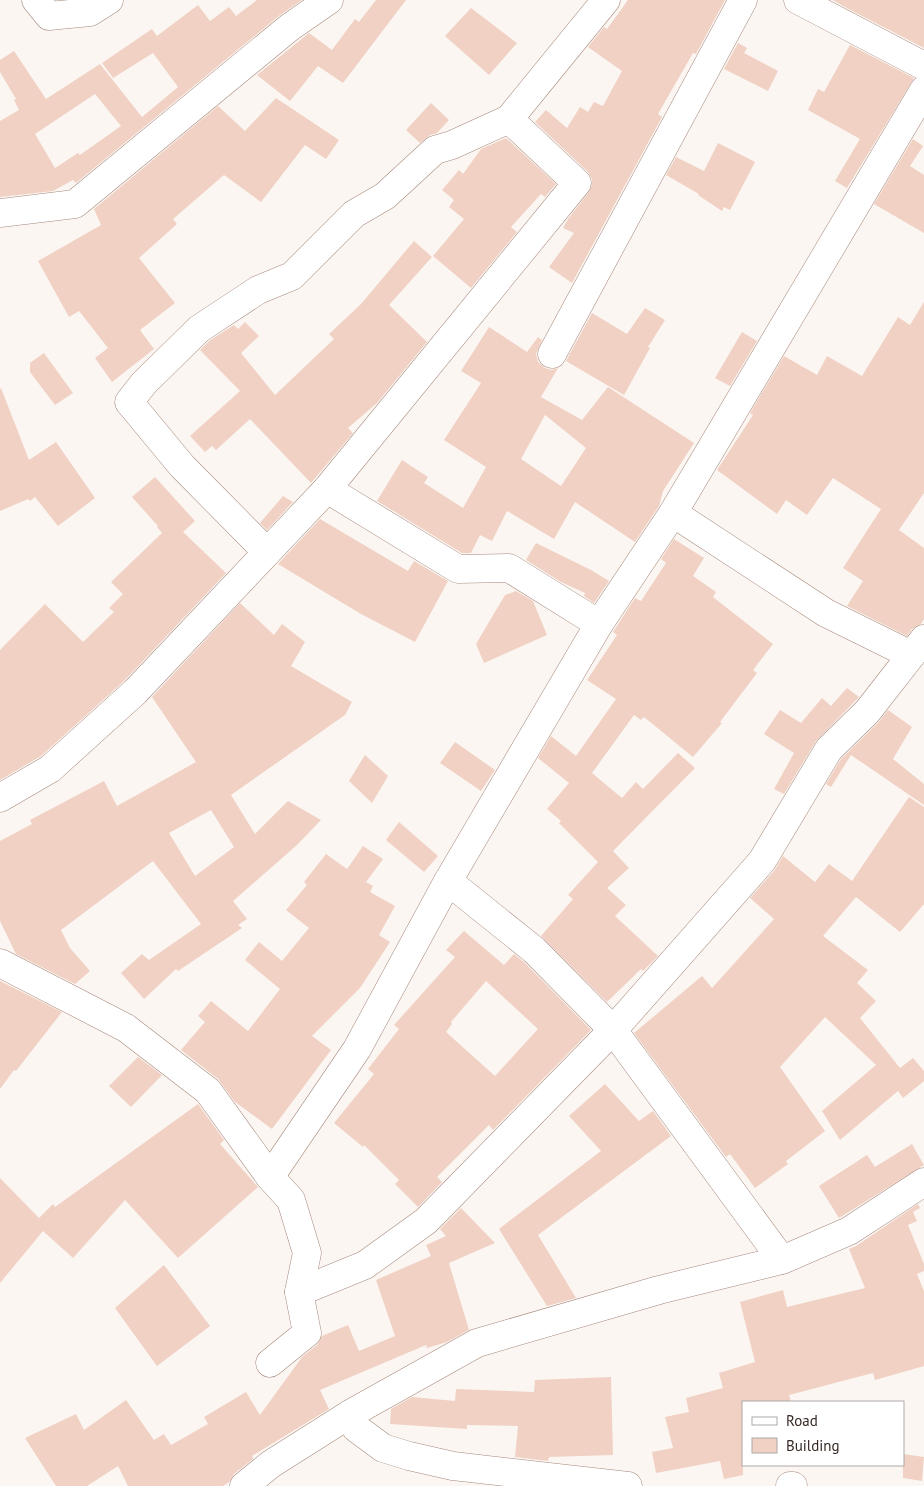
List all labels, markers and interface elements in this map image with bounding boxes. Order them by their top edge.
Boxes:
legend [742,1401,904,1466]
text: Road [786,1411,818,1430]
text: Building [786,1436,840,1455]

